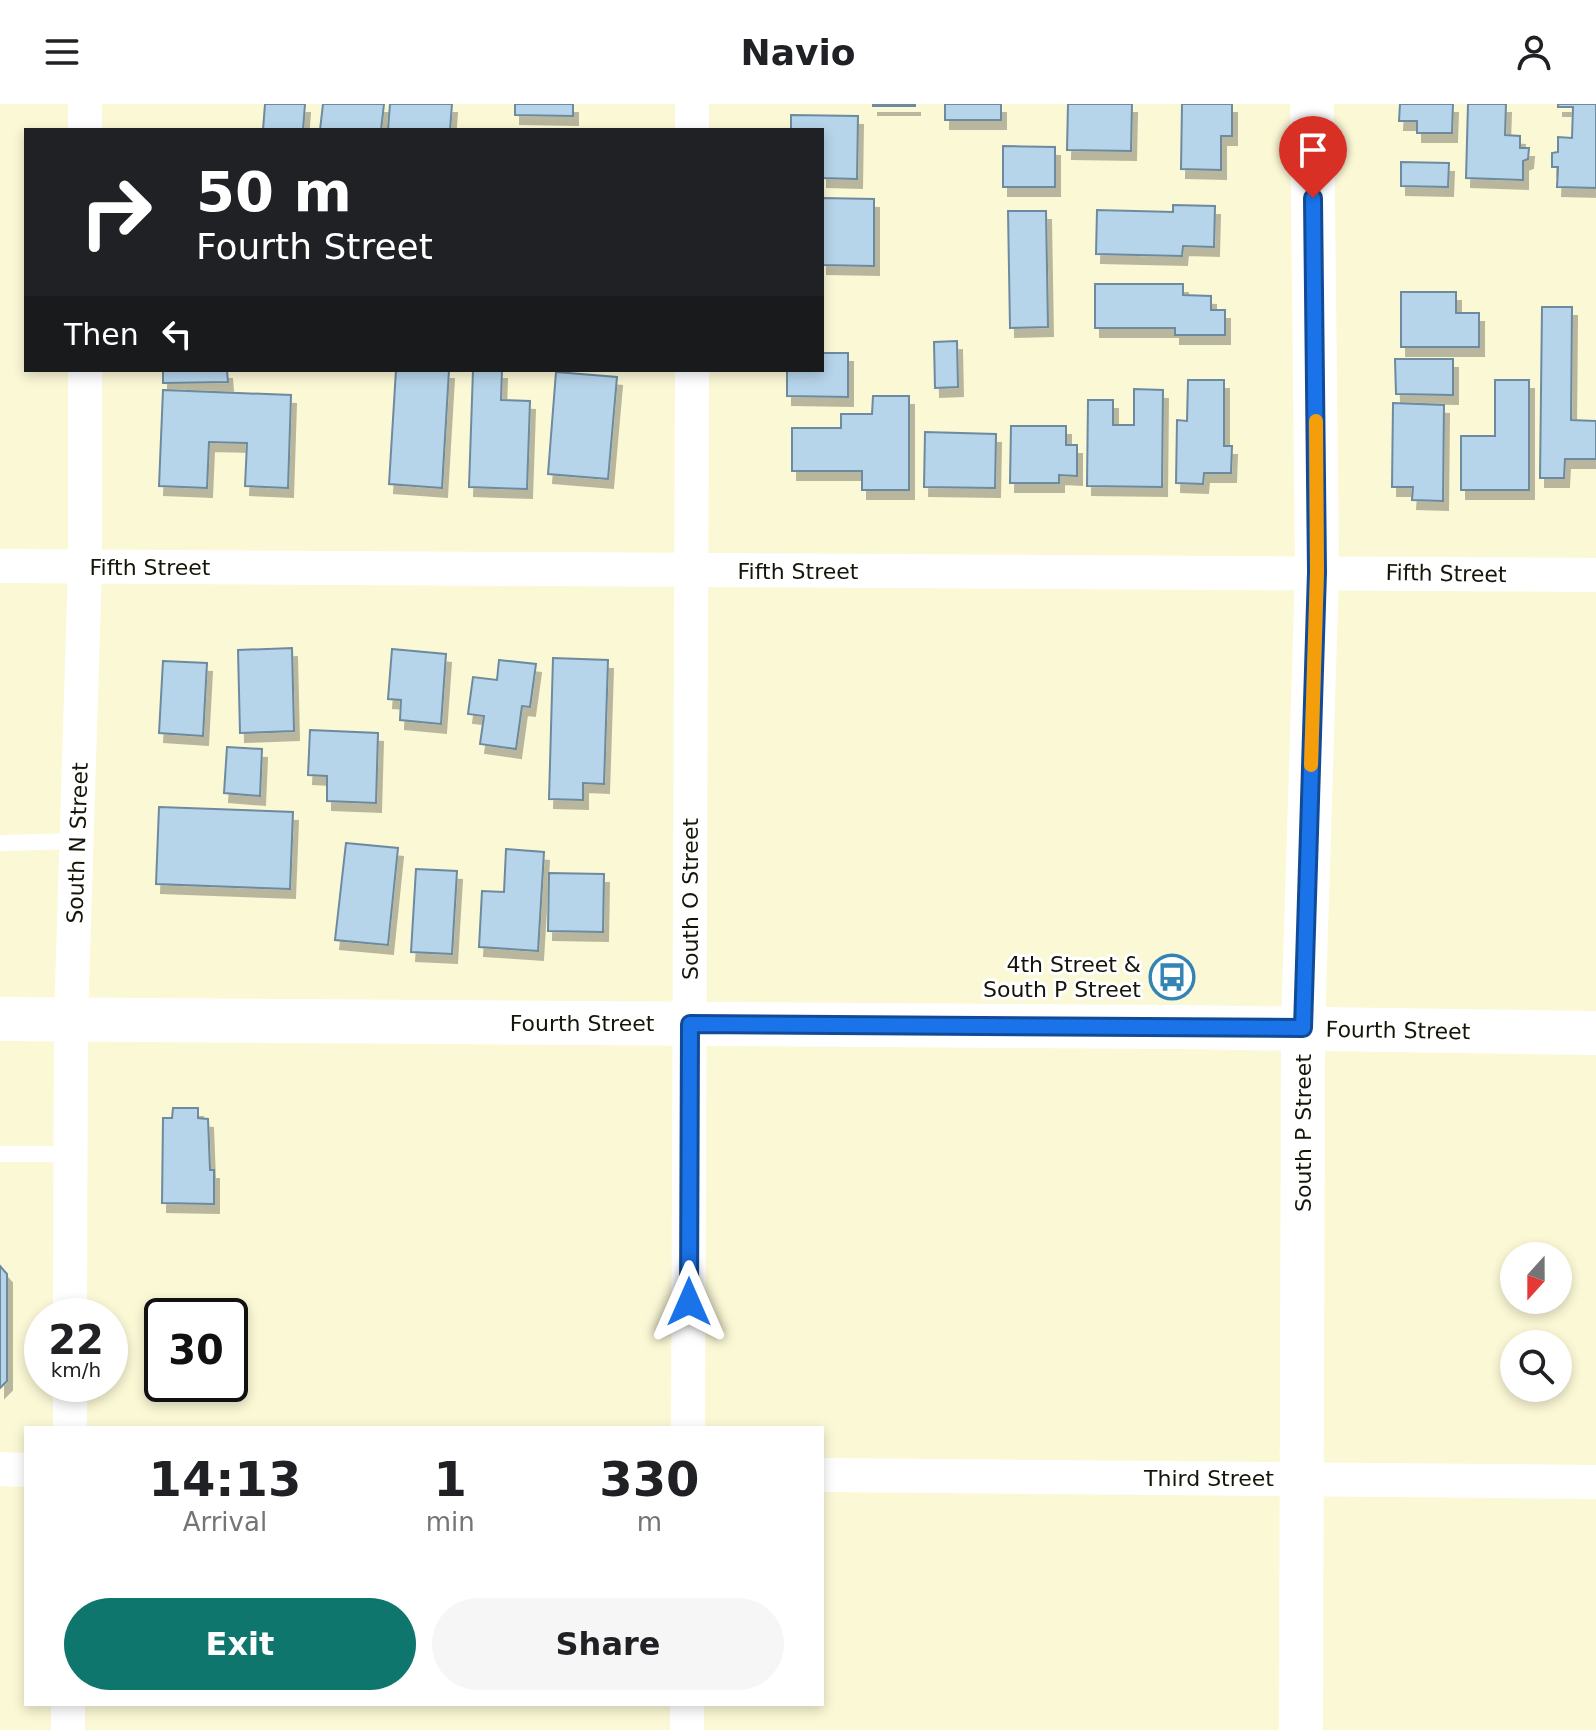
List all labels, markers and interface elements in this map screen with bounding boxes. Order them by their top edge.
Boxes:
icon: menu [40,30,84,74]
icon: person [1512,30,1556,74]
text: Navio [741,32,855,73]
pin [1279,116,1347,198]
icon: arrive [1291,128,1335,172]
text: 50 m [196,159,352,224]
icon: right [64,160,168,264]
text: Fourth Street [196,226,433,267]
icon: left [155,312,199,356]
text: Then [64,317,139,352]
street label: Fifth Street [90,555,211,580]
street label: Fifth Street [738,559,859,584]
street label: Fifth Street [1385,560,1507,587]
street label: South N Street [62,762,93,924]
street label: South O Street [678,818,703,980]
place label: 4th Street & South P Street [983,952,1141,1002]
bus stop icon: 4th Street & South P Street [1148,953,1196,1001]
street label: Fourth Street [510,1011,655,1036]
street label: Fourth Street [1325,1017,1471,1044]
street label: South P Street [1291,1054,1316,1212]
north arrow [1500,1242,1572,1314]
map controls [1500,1242,1572,1402]
position arrow [647,1260,731,1344]
speed limit sign: 30 [144,1298,248,1402]
text: 22 [48,1317,104,1363]
button: search [1500,1330,1572,1402]
text: km/h [51,1358,101,1382]
text: 14:13 [148,1451,301,1507]
text: 1 [434,1451,467,1507]
text: 330 [599,1451,699,1507]
street label: Third Street [1143,1466,1274,1491]
text: Arrival [183,1507,267,1537]
text: min [426,1507,475,1537]
text: m [637,1507,662,1537]
button: Exit [64,1598,416,1690]
button: Share [432,1598,784,1690]

